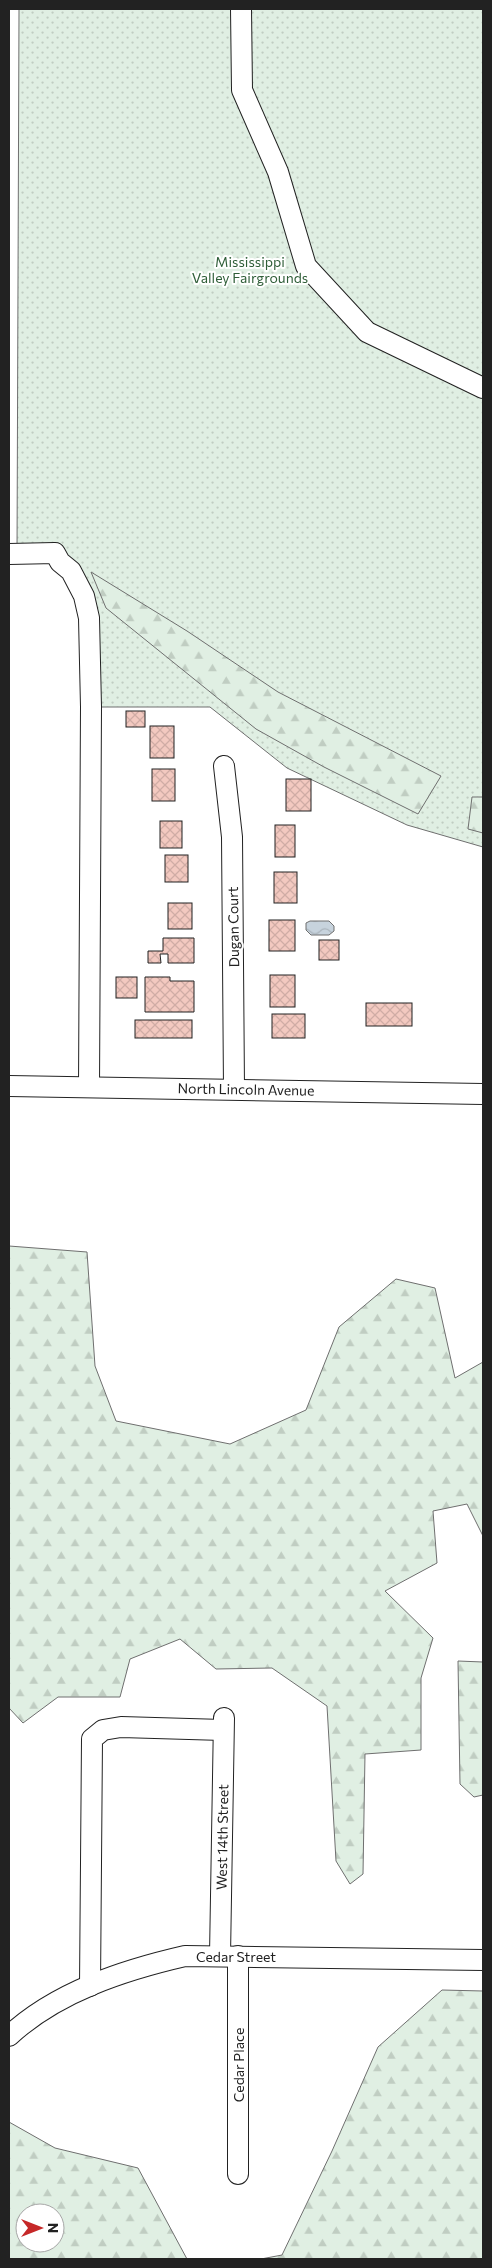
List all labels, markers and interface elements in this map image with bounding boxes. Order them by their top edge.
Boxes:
park label: Mississippi Valley Fairgrounds [192,253,308,286]
street label: Dugan Court [224,886,242,968]
street label: North Lincoln Avenue [177,1079,315,1099]
street label: West 14th Street [213,1784,231,1890]
street label: Cedar Street [196,1948,276,1965]
street label: Cedar Place [230,2028,247,2102]
north arrow [15,2203,65,2253]
text: N [45,2223,62,2233]

